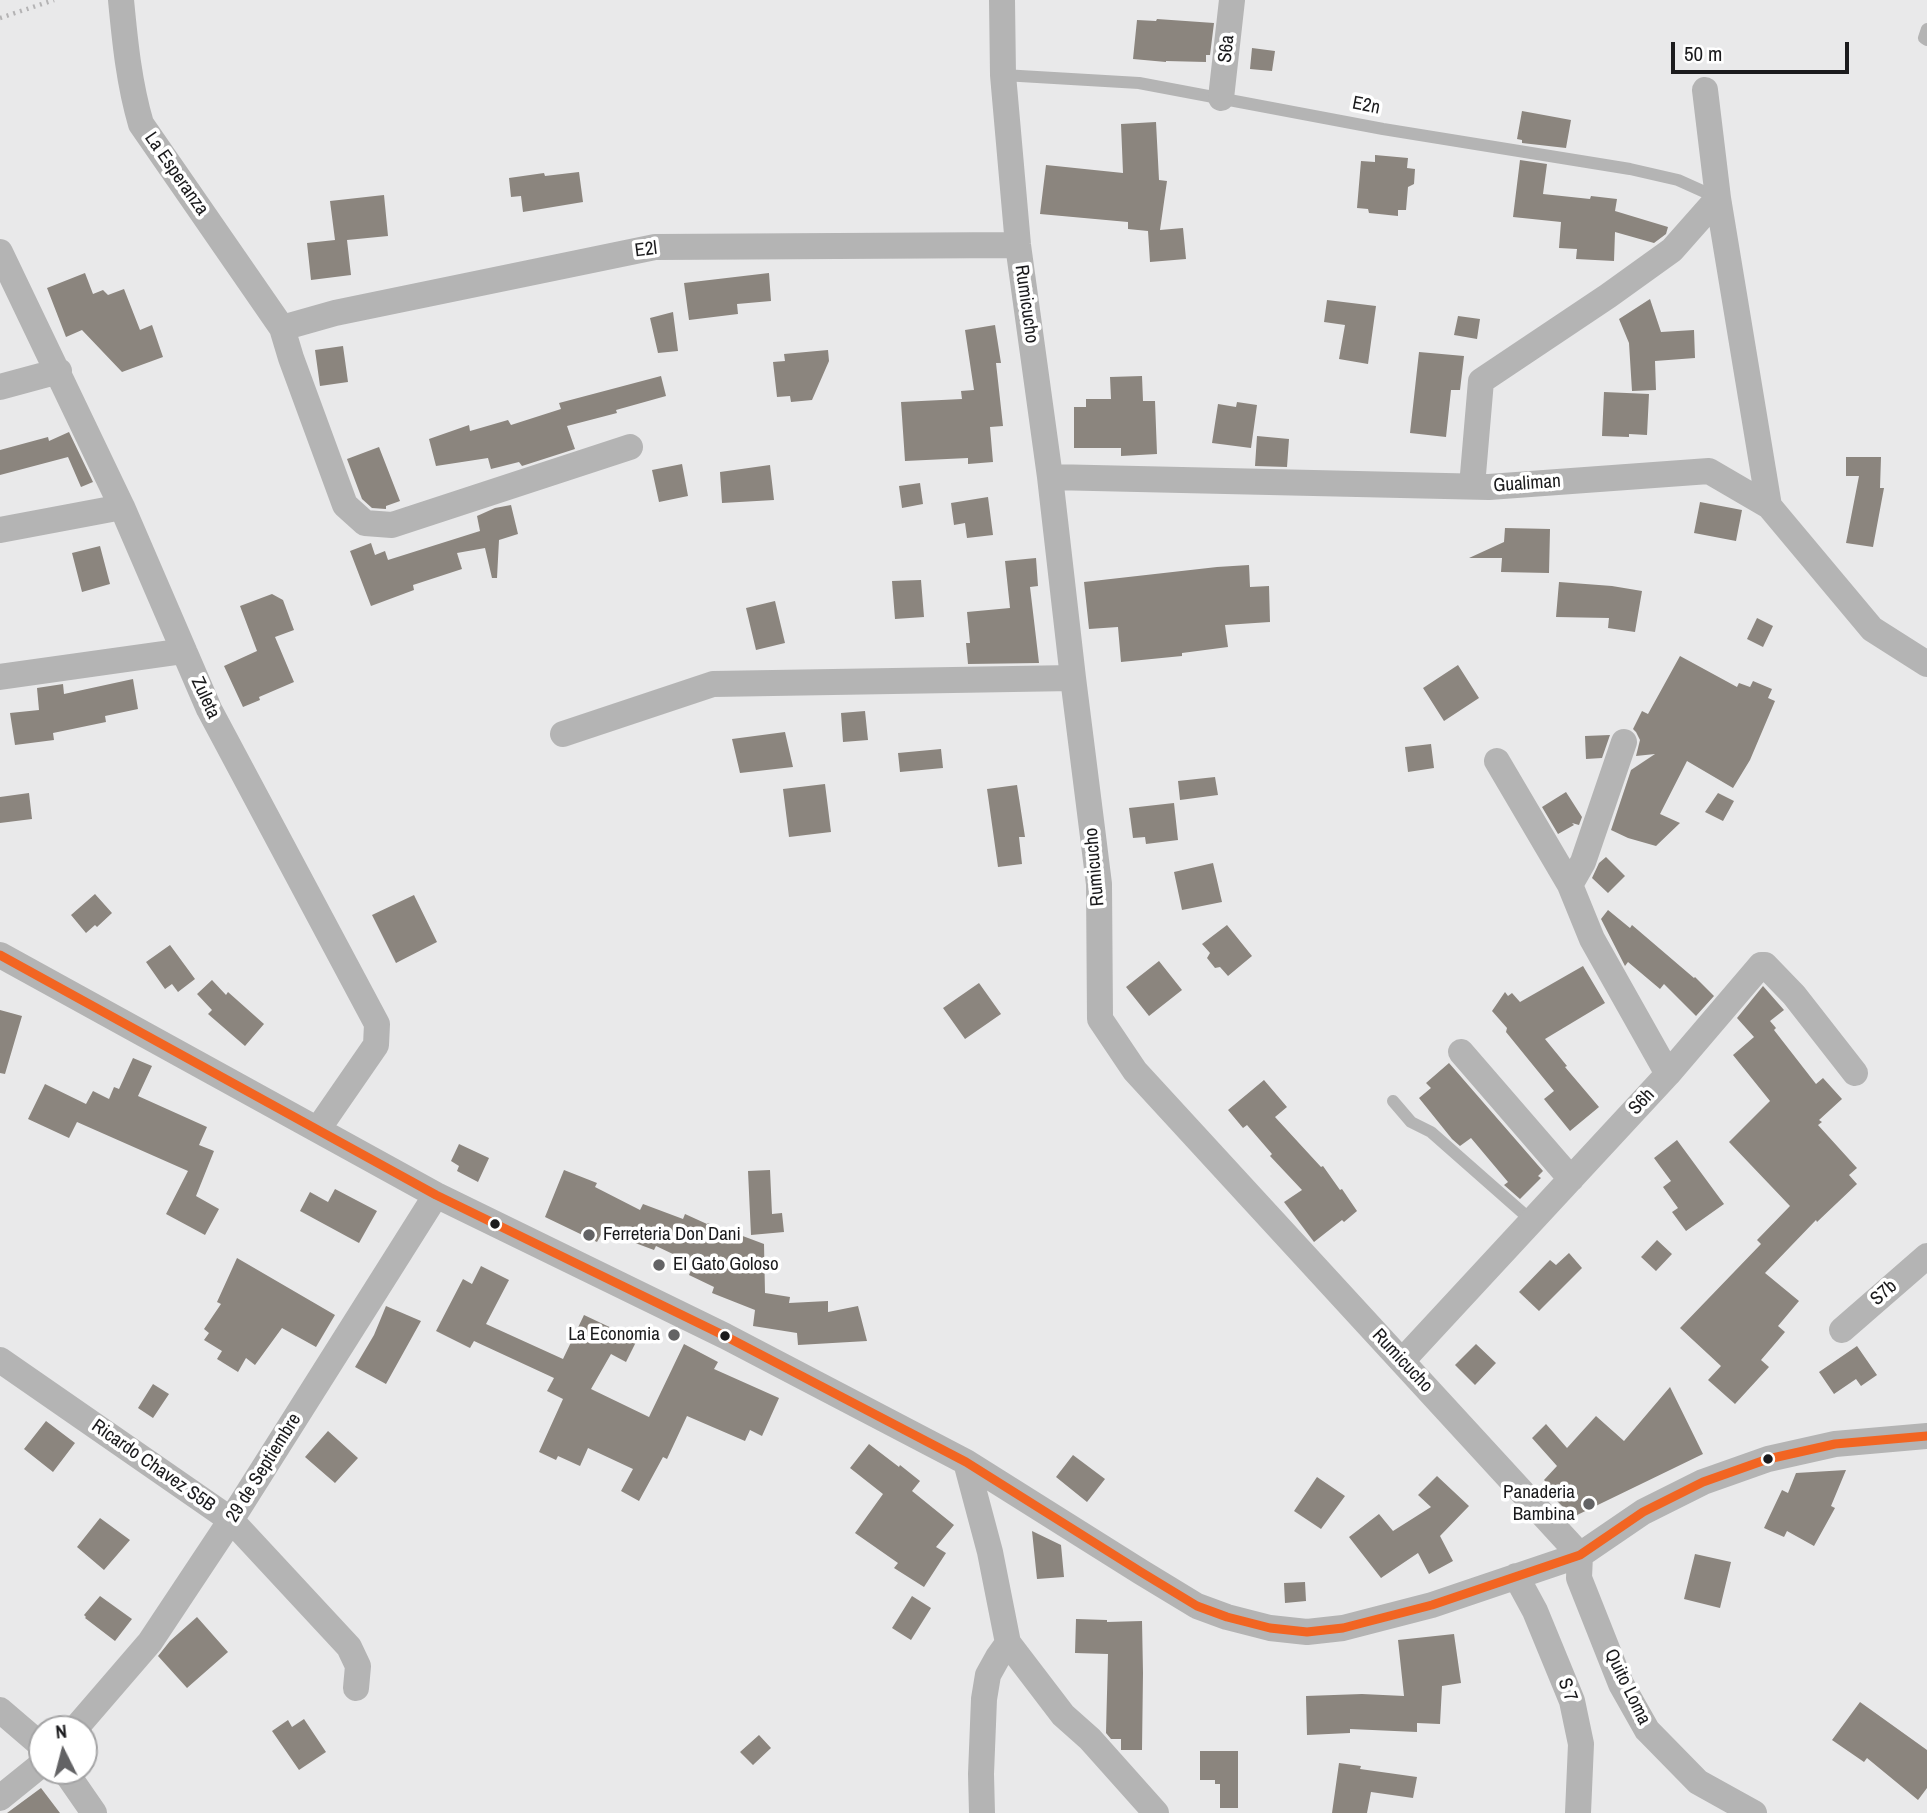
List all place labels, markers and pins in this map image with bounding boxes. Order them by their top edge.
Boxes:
unlabelled marker [488,1217,502,1231]
place label: Ferreteria Don Dani [603,1224,741,1246]
marker: Ferreteria Don Dani [581,1227,597,1243]
place label: El Gato Goloso [673,1254,779,1276]
marker: El Gato Goloso [651,1257,667,1273]
place label: La Economia [568,1324,660,1346]
marker: La Economia [666,1327,682,1343]
unlabelled marker [718,1329,732,1343]
unlabelled marker [1761,1452,1775,1466]
place label: Panaderia Bambina [1503,1482,1575,1526]
marker: Panaderia Bambina [1581,1496,1597,1512]

